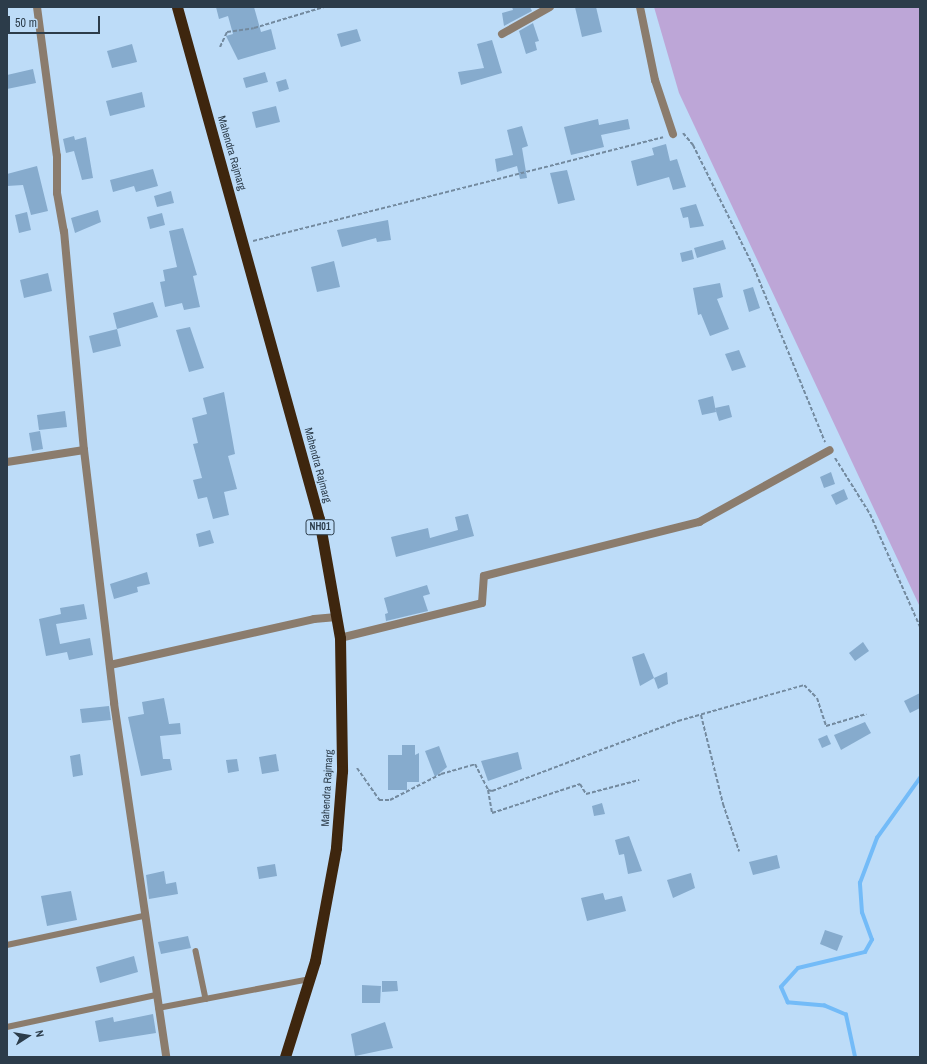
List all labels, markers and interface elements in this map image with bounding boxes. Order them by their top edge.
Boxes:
scale bar [10,8,102,34]
text: 50 m [15,15,37,31]
street label: Mahendra Rajmarg [215,114,249,192]
street label: Mahendra Rajmarg [302,426,334,504]
road number: NH01 [305,519,335,535]
street label: Mahendra Rajmarg [318,749,336,827]
north arrow [8,1016,48,1056]
text: N [32,1029,47,1038]

